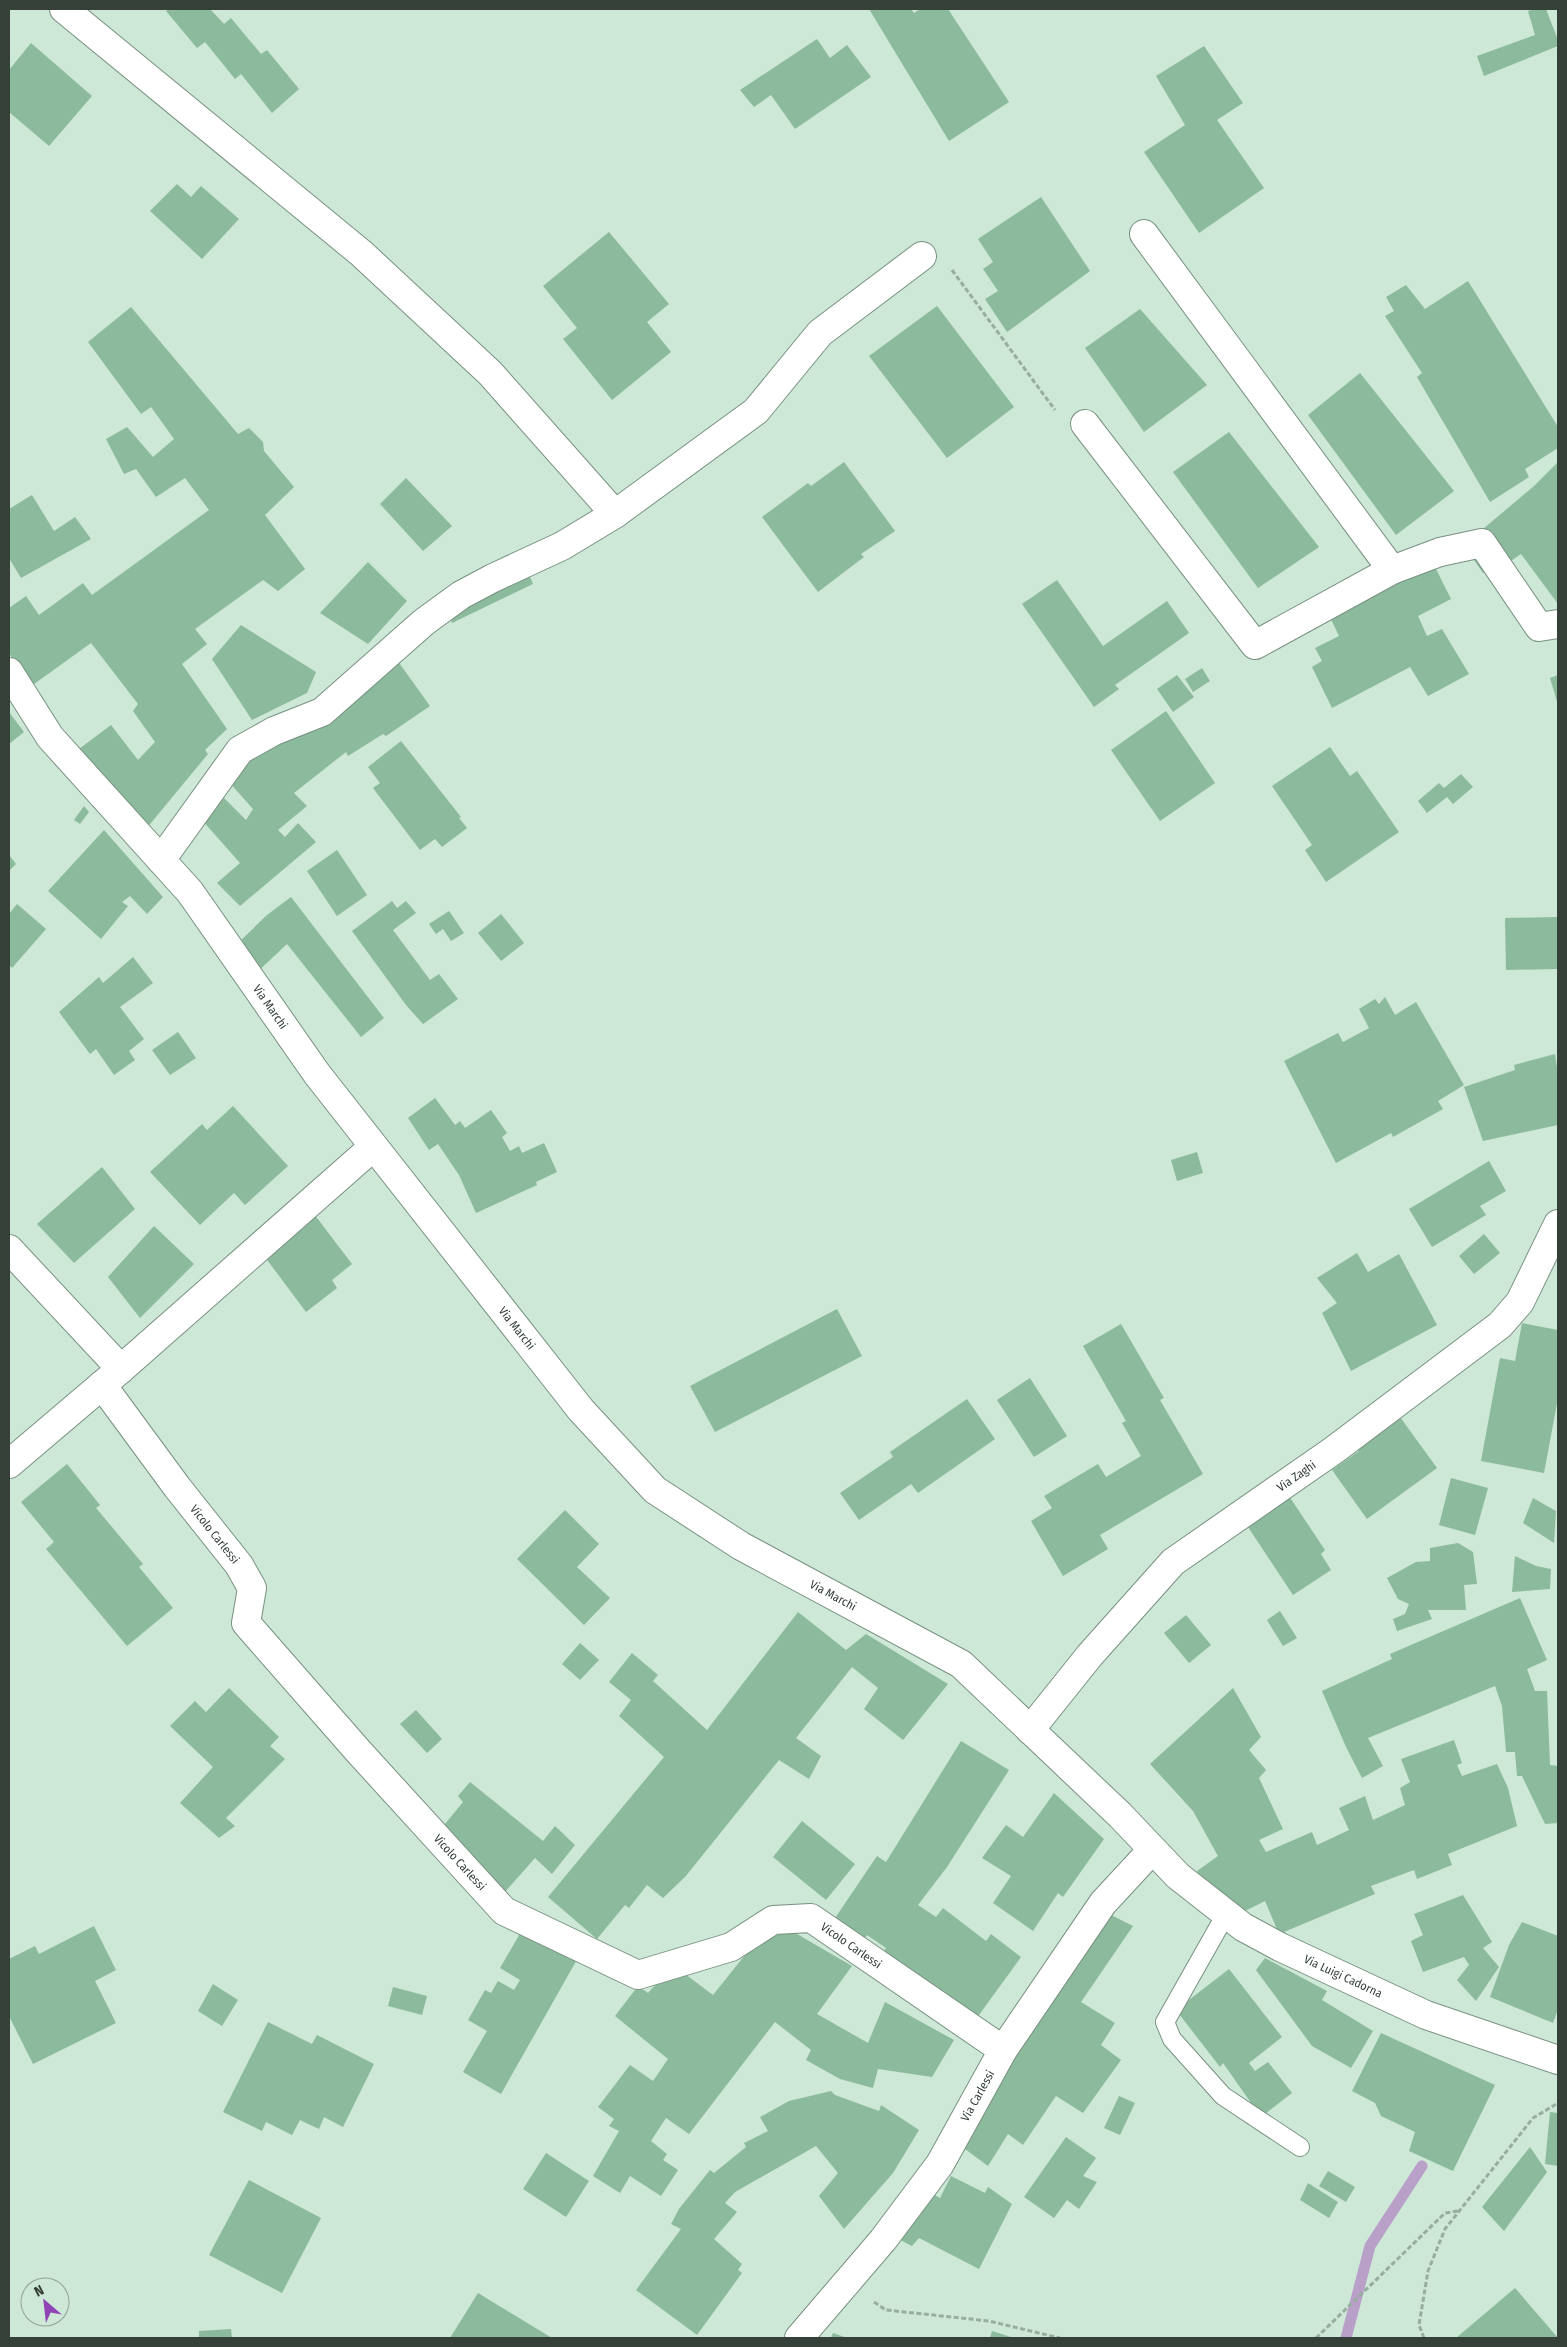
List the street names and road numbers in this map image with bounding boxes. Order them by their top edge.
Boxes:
street label: Via Marchi [250,982,291,1032]
street label: Via Marchi [496,1304,538,1352]
street label: Via Zaghi [1274,1458,1318,1495]
street label: Vicolo Carlessi [187,1502,242,1567]
street label: Via Marchi [807,1577,859,1614]
street label: Vicolo Carlessi [431,1832,489,1893]
street label: Vicolo Carlessi [818,1920,884,1971]
street label: Via Luigi Cadorna [1302,1952,1385,2001]
street label: Via Carlessi [958,2068,997,2124]

